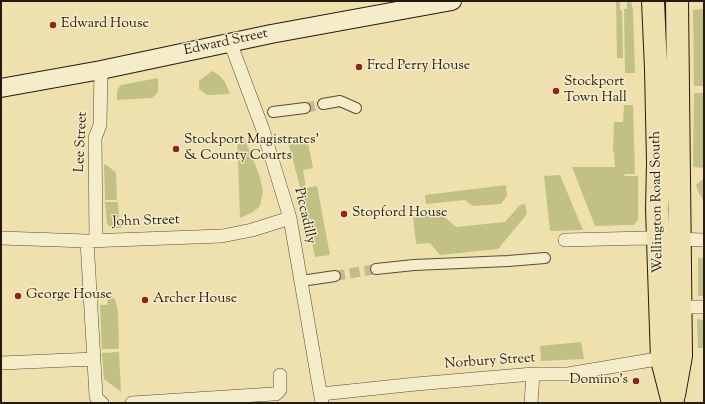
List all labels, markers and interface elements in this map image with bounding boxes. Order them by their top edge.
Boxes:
place label: Edward House [61,17,149,33]
marker: Edward House [48,20,58,30]
street label: Edward Street [183,26,269,60]
place label: Fred Perry House [367,59,470,75]
marker: Fred Perry House [354,62,364,72]
place label: Stockport Town Hall [564,75,627,108]
marker: Stockport Town Hall [551,86,561,96]
street label: Lee Street [72,111,92,173]
street label: Wellington Road South [648,131,668,273]
place label: Stockport Magistrates' & County Courts [184,133,319,166]
marker: Stockport Magistrates' & County Courts [171,144,181,154]
street label: Piccadilly [289,186,319,246]
place label: Stopford House [352,206,448,222]
marker: Stopford House [339,209,349,219]
street label: John Street [112,212,180,232]
place label: George House [26,288,112,304]
marker: George House [13,291,23,301]
place label: Archer House [153,292,237,308]
marker: Archer House [140,295,150,305]
street label: Norbury Street [444,350,536,374]
place label: Domino's [570,373,628,389]
marker: Domino's [631,376,641,386]

